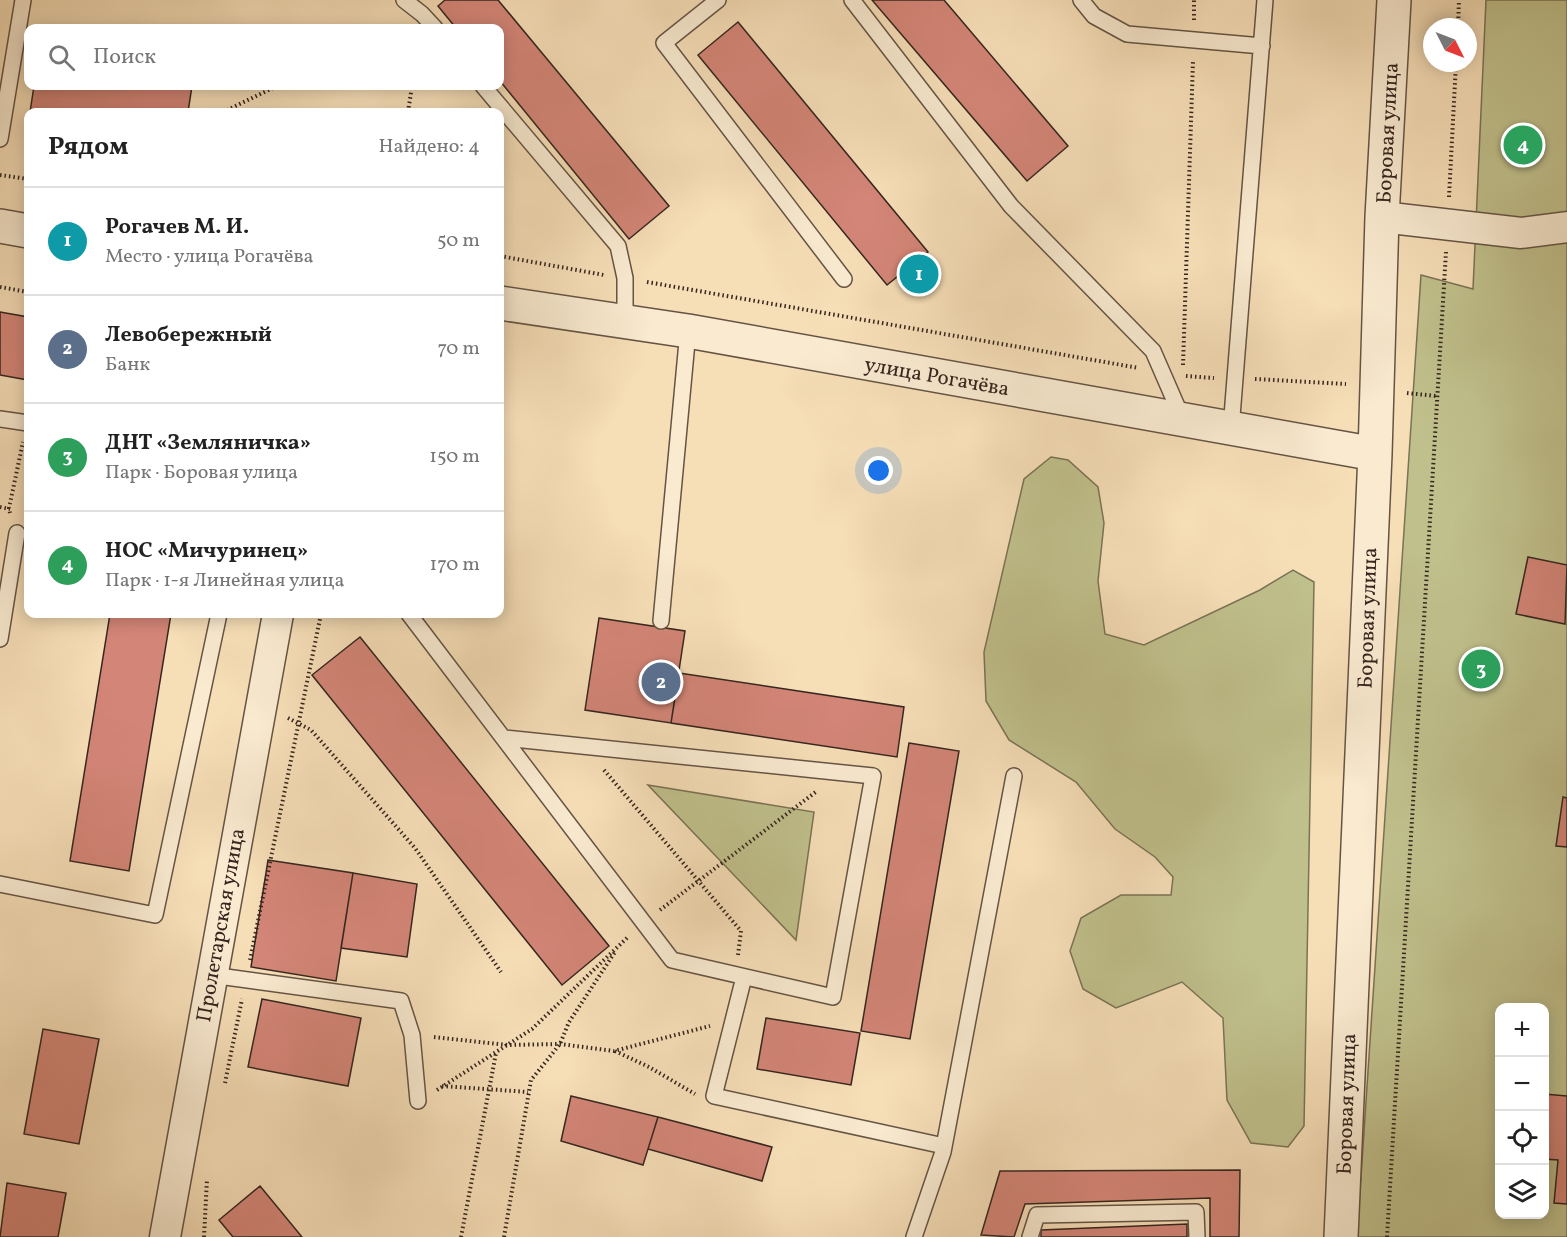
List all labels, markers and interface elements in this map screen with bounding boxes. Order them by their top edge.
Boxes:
north arrow [1423,18,1477,72]
search box [24,24,504,90]
icon: search [45,41,78,74]
text: Поиск [93,42,156,73]
street label: Боровая улица [1370,62,1407,204]
pin: 4 [1504,122,1543,168]
text: Рядом [48,129,128,165]
text: Найдено: 4 [379,133,480,161]
text: Рогачев М. И. [105,212,249,243]
text: 1 [63,227,72,255]
text: 50 m [437,227,480,255]
text: Место · улица Рогачёва [105,243,313,271]
pin: 1 [900,252,938,296]
text: Левобережный [105,320,272,351]
text: 2 [62,335,73,363]
text: 70 m [437,335,480,363]
street label: улица Рогачёва [862,350,1012,404]
text: Банк [105,351,150,379]
text: ДНТ «Земляничка» [105,428,311,459]
text: 3 [62,443,73,471]
text: 150 m [429,443,480,471]
your location [864,456,893,485]
text: Парк · Боровая улица [105,459,298,487]
text: НОС «Мичуринец» [105,536,308,567]
street label: Боровая улица [1352,547,1385,689]
text: 4 [61,551,74,579]
text: 170 m [430,551,480,579]
text: Парк · 1-я Линейная улица [105,567,344,595]
pin: 3 [1462,646,1500,692]
pin: 2 [642,660,680,704]
street label: Пролетарская улица [190,826,253,1025]
map controls [1495,1003,1549,1219]
button: + [1495,1003,1549,1057]
street label: Боровая улица [1331,1033,1364,1175]
button: − [1495,1057,1549,1111]
button: locate [1495,1111,1549,1165]
button: layers [1495,1165,1549,1219]

